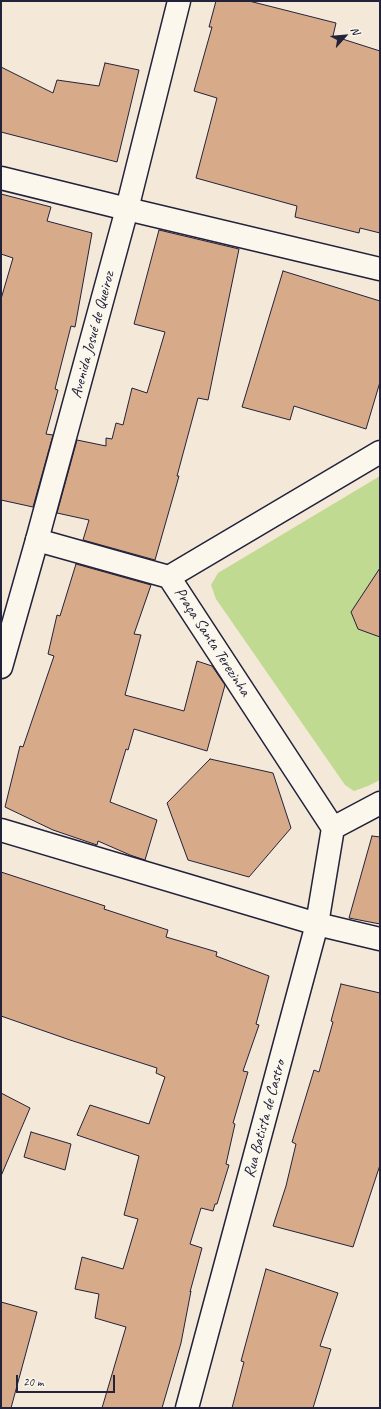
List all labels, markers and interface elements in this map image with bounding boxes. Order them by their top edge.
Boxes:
north arrow [325,16,365,56]
text: N [348,24,363,37]
street label: Avenida Josué de Queiroz [67,270,119,400]
street label: Praça Santa Terezinha [170,584,254,700]
street label: Rua Batista de Castro [240,1058,290,1180]
scale bar [18,1367,117,1393]
text: 20 m [23,1374,43,1390]

